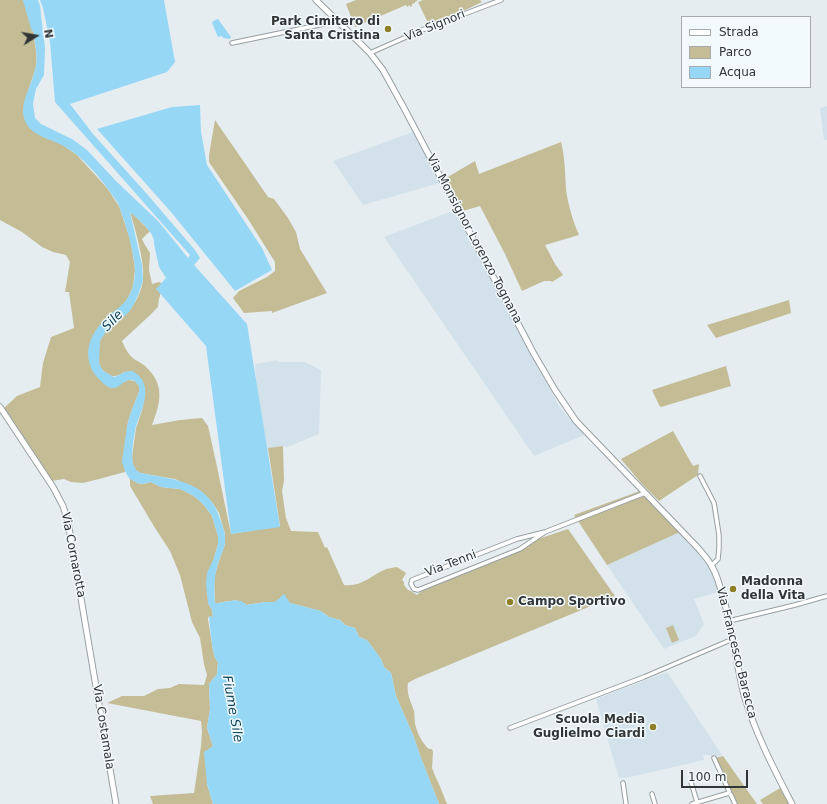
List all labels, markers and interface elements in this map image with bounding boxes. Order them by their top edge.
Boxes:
street label: Via Signori [403,7,467,45]
place label: Park Cimitero di Santa Cristina [271,15,380,43]
north arrow [16,16,56,56]
legend [681,16,811,88]
marker: Park Cimitero di Santa Cristina [383,24,393,34]
text: Strada [719,25,759,39]
text: N [41,28,56,39]
text: Parco [719,45,752,59]
text: Acqua [719,65,756,79]
street label: Via Monsignor Lorenzo Tognana [423,152,525,326]
water label: Sile [99,307,127,335]
street label: Via Cornarotta [58,511,88,599]
street label: Via Tenni [423,548,479,580]
place label: Madonna della Vita [741,575,805,603]
marker: Madonna della Vita [728,584,738,594]
street label: Via Francesco Baracca [713,586,759,720]
place label: Campo Sportivo [518,595,626,609]
marker: Campo Sportivo [505,597,515,607]
water label: Fiume Sile [218,674,246,744]
street label: Via Costamala [89,683,117,771]
place label: Scuola Media Guglielmo Ciardi [533,713,645,741]
marker: Scuola Media Guglielmo Ciardi [648,722,658,732]
scale bar [683,762,750,788]
text: 100 m [688,770,726,784]

